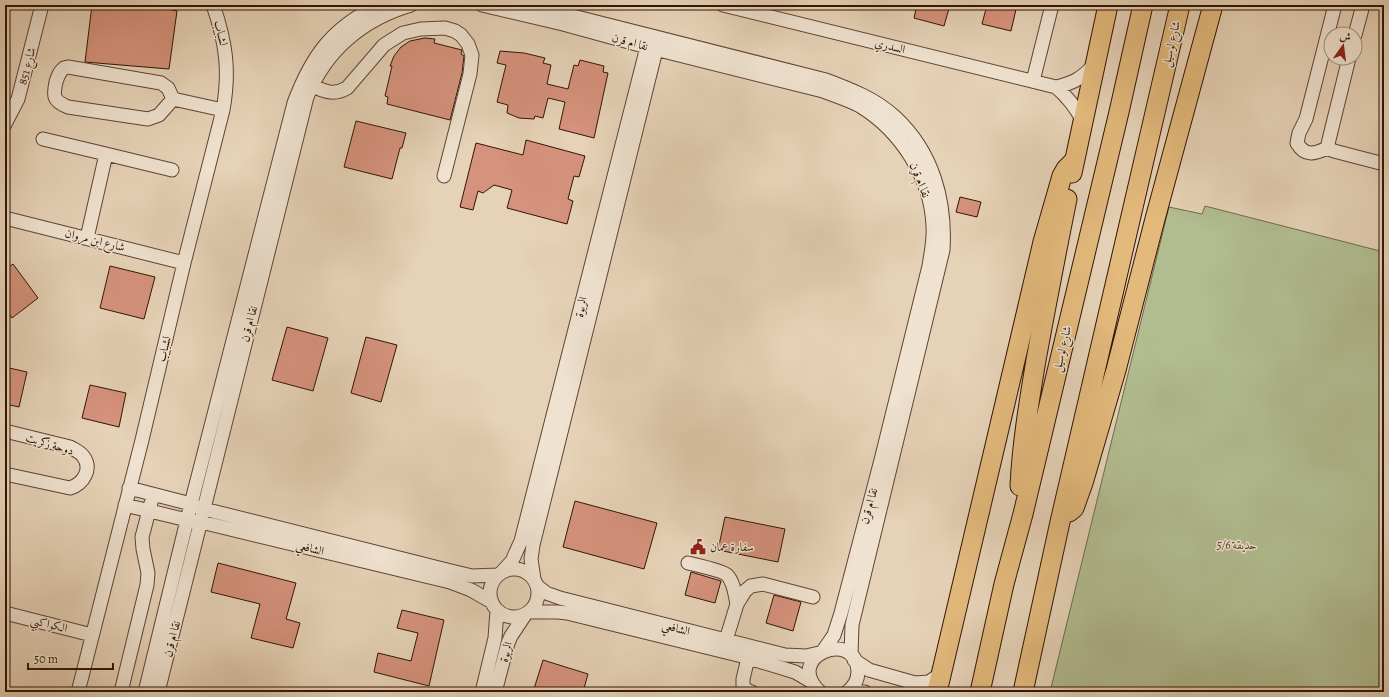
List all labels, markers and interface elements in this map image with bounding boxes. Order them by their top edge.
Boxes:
street label: لشباب [210,19,232,47]
street label: شارع لوسيل [1158,19,1187,69]
north arrow [1323,26,1363,66]
text: ش [1338,28,1352,45]
street label: نقا ام قرن [609,30,650,57]
street label: السدري [872,34,907,60]
street label: شارع 851 [14,45,43,87]
street label: نقا ام قرن [903,160,934,201]
street label: شارع ابن مروان [63,225,127,258]
street label: الربوة [571,295,591,319]
street label: نقا ام قرن [237,304,264,345]
street label: شارع لوسيل [1049,324,1078,374]
street label: لشباب [153,335,175,363]
street label: دوحة زكريت [24,429,76,459]
street label: نقا ام قرن [857,486,884,527]
street label: الشافعي [293,537,326,563]
park label: حديقة 5/6 [1216,537,1257,553]
public building icon: سفارة عمان [689,538,707,556]
place label: سفارة عمان [710,539,754,555]
street label: الكواكبي [28,612,69,640]
street label: الشافعي [659,617,692,643]
street label: نقا ام قرن [160,619,187,660]
street label: الربوة [495,640,517,664]
scale bar [28,645,113,671]
text: 50 m [34,651,58,667]

